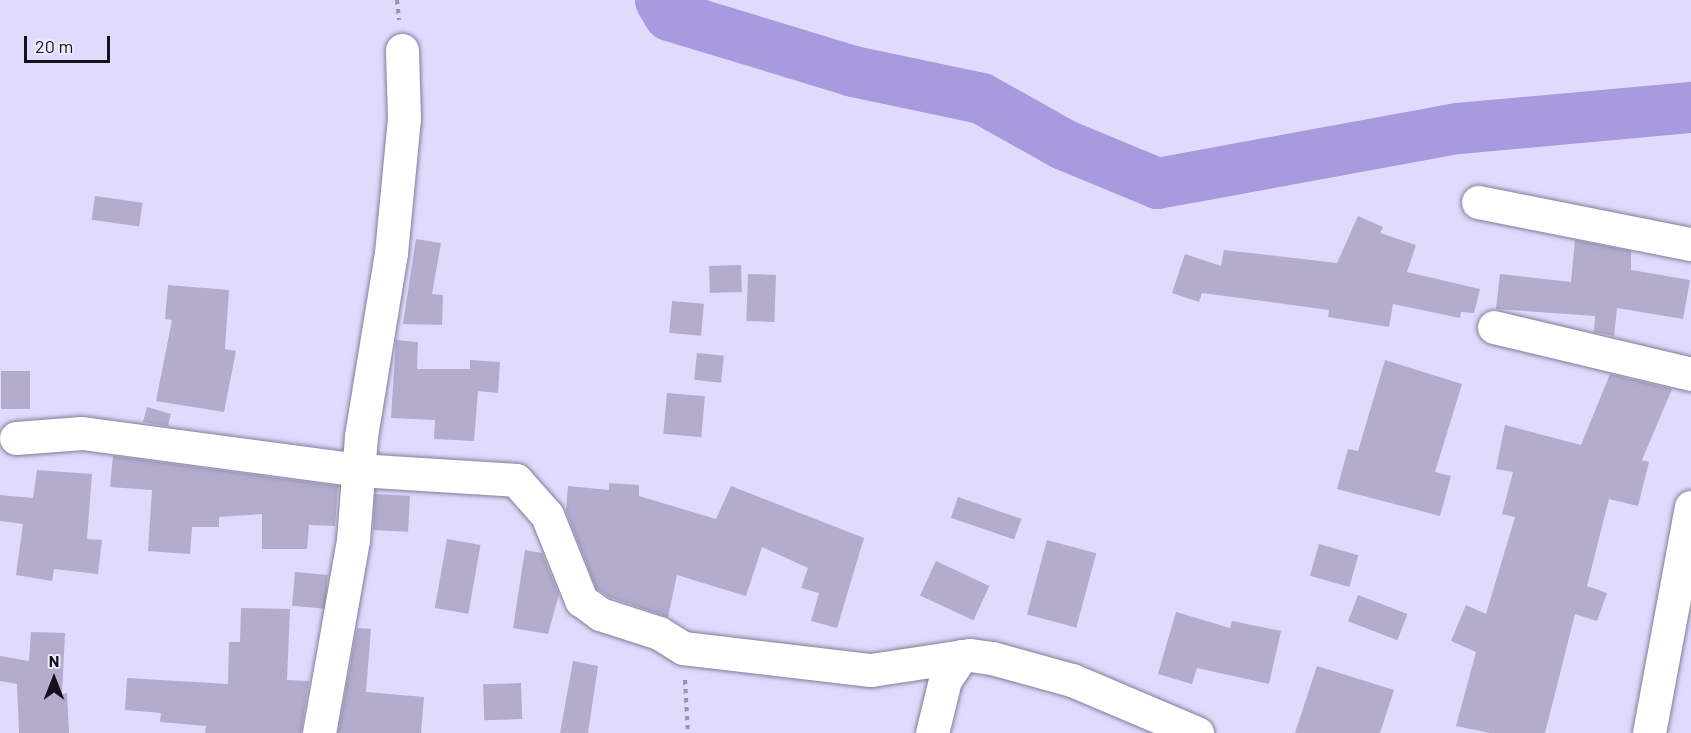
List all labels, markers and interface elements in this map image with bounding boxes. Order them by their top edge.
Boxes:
scale bar [27,24,112,62]
text: 20 m [35,35,73,57]
north arrow [24,649,84,709]
text: N [49,651,59,670]

